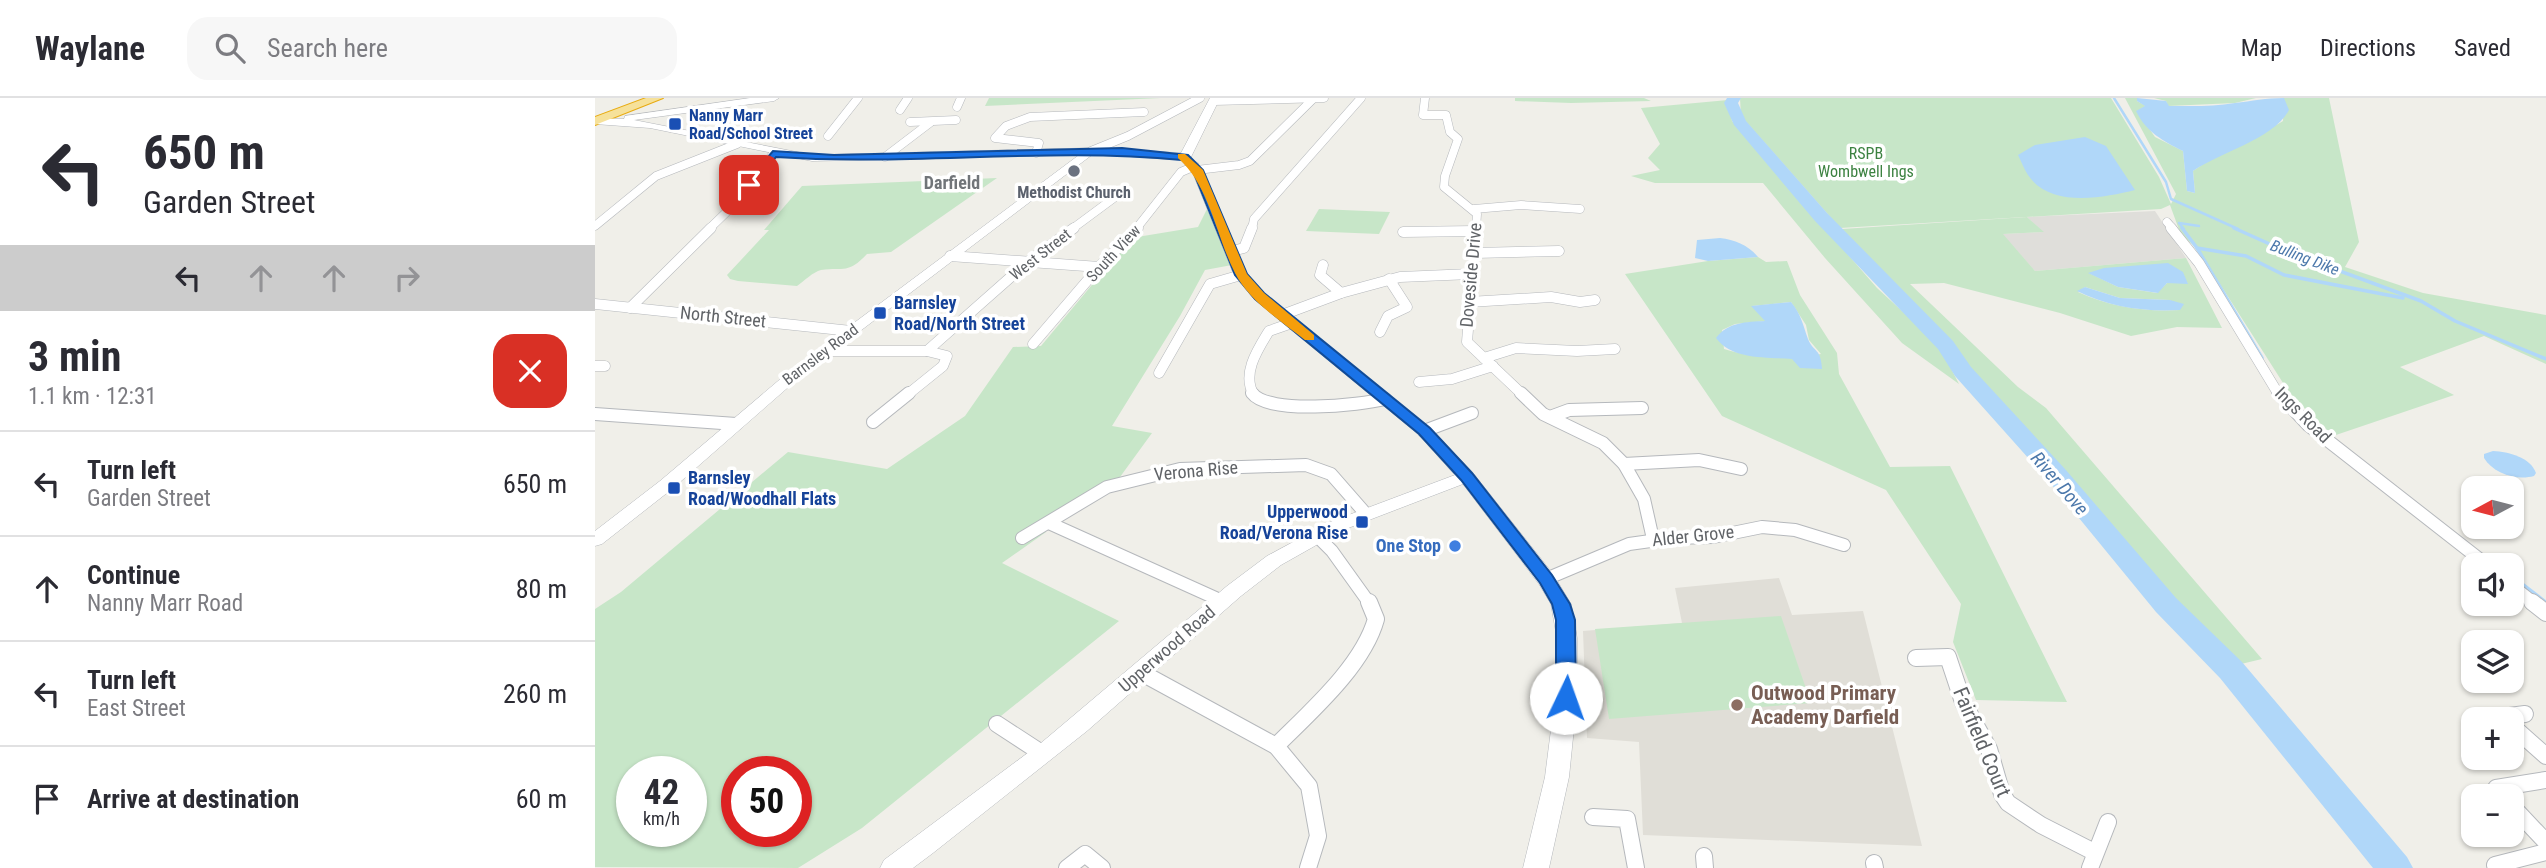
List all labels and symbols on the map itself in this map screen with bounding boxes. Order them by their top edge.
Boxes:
place label: Nanny Marr Road/School Street [689,106,813,143]
marker: Nanny Marr Road/School Street [667,116,683,132]
park label: RSPB Wombwell Ings [1818,144,1914,181]
pin [719,155,779,215]
marker: Methodist Church [1066,163,1082,179]
district label: Darfield [924,172,980,193]
place label: Methodist Church [1017,183,1131,202]
street label: South View [1082,221,1144,286]
street label: Doveside Drive [1455,222,1486,328]
street label: West Street [1006,224,1075,284]
water label: Bulling Dike [2268,236,2342,279]
place label: Barnsley Road/North Street [894,292,1025,334]
street label: North Street [679,302,767,331]
marker: Barnsley Road/North Street [872,305,888,321]
street label: Barnsley Road [779,320,862,389]
street label: Ings Road [2271,382,2336,447]
water label: River Dove [2026,447,2093,520]
street label: Verona Rise [1153,456,1239,485]
place label: Barnsley Road/Woodhall Flats [688,467,836,509]
north arrow [2461,476,2523,539]
marker: Barnsley Road/Woodhall Flats [666,480,682,496]
place label: Upperwood Road/Verona Rise [1220,501,1348,543]
marker: Upperwood Road/Verona Rise [1354,514,1370,530]
street label: Alder Grove [1651,521,1735,550]
place label: One Stop [1376,535,1441,556]
marker: One Stop [1447,538,1463,554]
street label: Upperwood Road [1114,601,1219,696]
position arrow [1529,661,1603,735]
place label: Outwood Primary Academy Darfield [1751,681,1899,729]
street label: Fairfield Court [1948,683,2016,801]
marker: Outwood Primary Academy Darfield [1729,697,1745,713]
speed limit sign: 50 [721,756,812,847]

